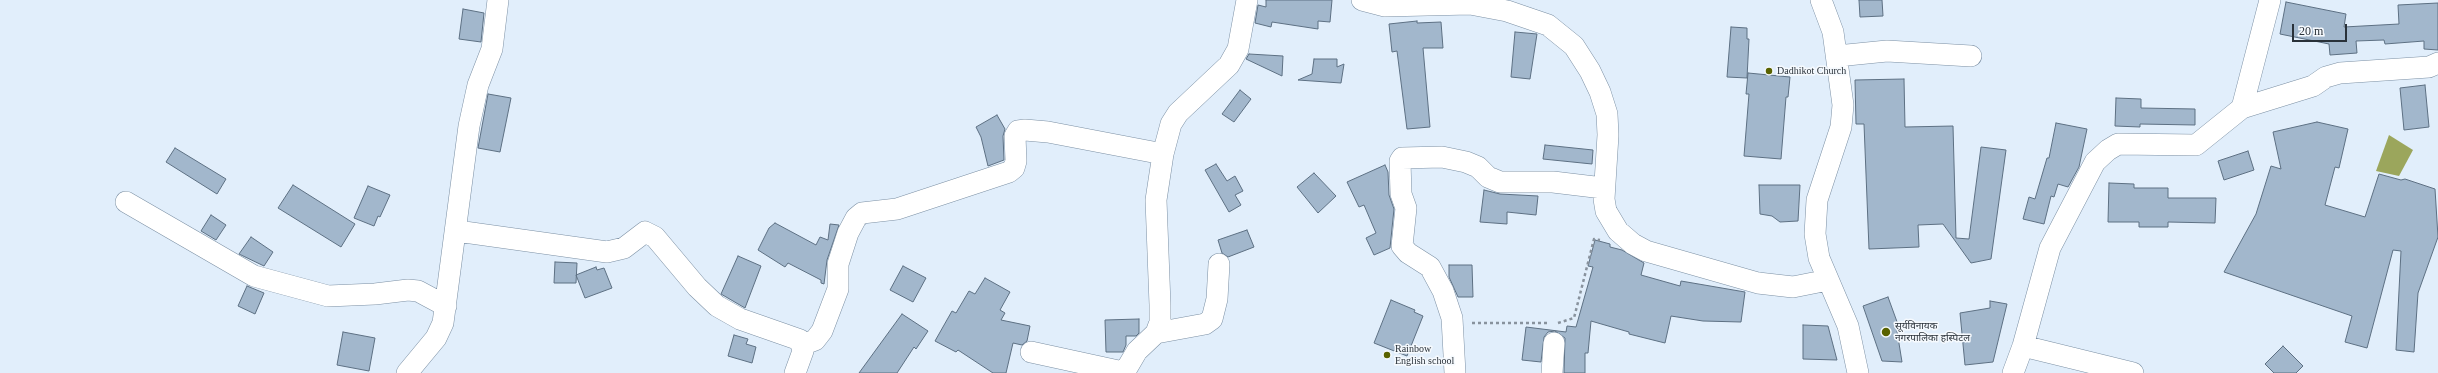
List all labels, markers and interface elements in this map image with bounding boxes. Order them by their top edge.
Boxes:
scale bar [2294,16,2349,42]
text: 20 m [2299,24,2323,38]
place label: Dadhikot Church [1777,65,1846,77]
marker: Dadhikot Church [1764,66,1774,76]
place label: सूर्यविनायक नगरपालिका हस्पिटल [1895,320,1970,344]
marker: सूर्यविनायक नगरपालिका हस्पिटल [1880,326,1892,338]
place label: Rainbow English school [1395,343,1454,366]
marker: Rainbow English school [1382,350,1392,360]

